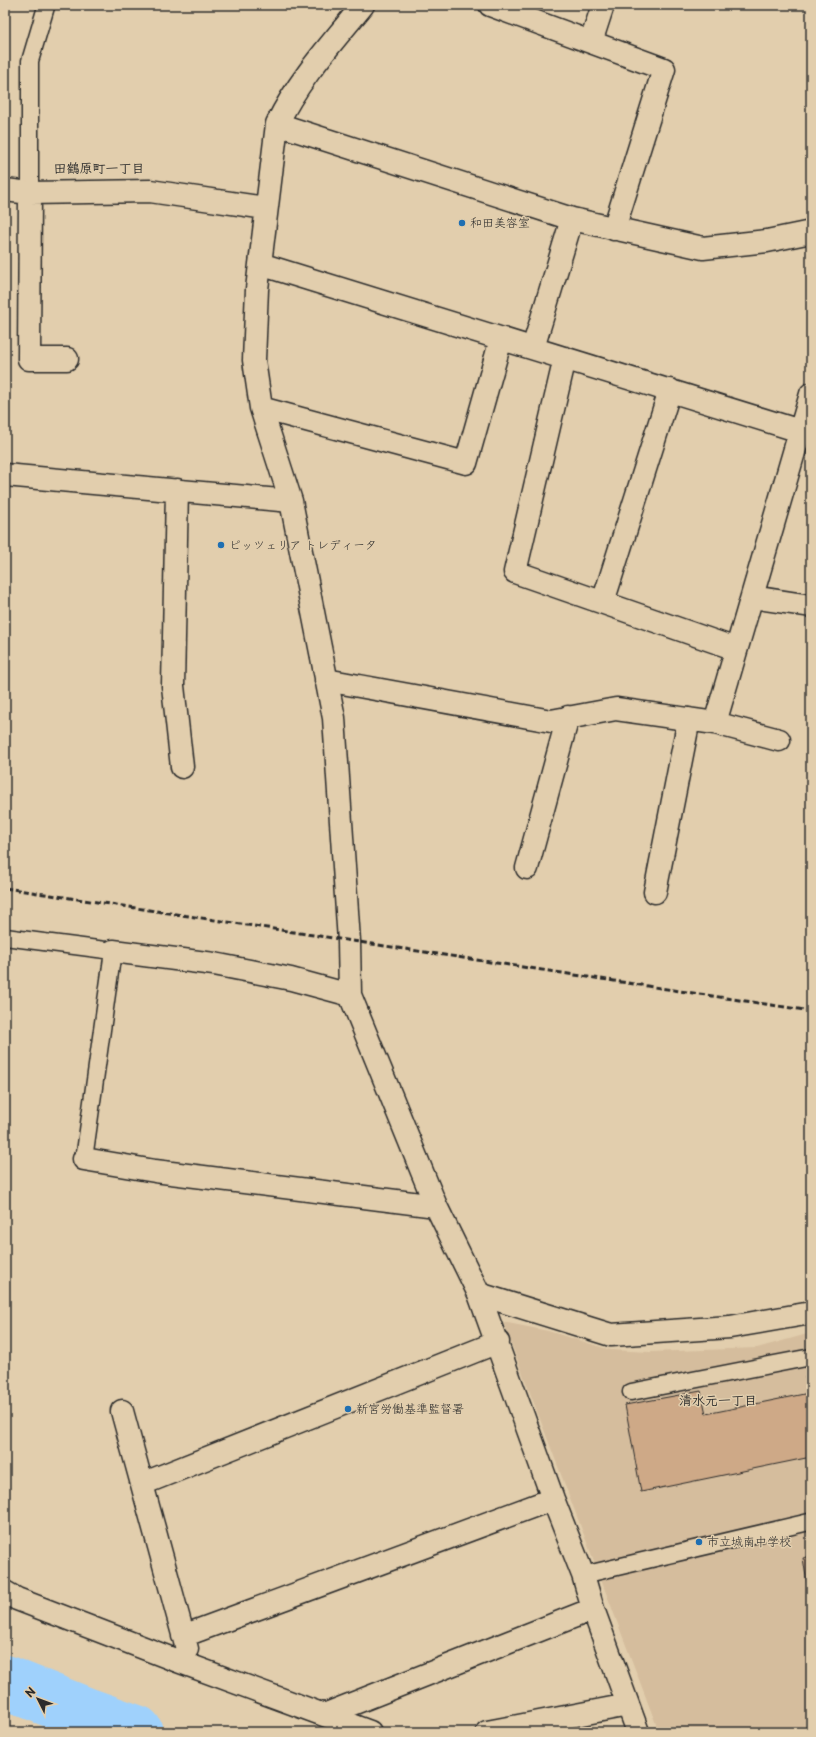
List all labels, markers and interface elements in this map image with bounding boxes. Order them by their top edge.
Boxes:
district label: 田鶴原町一丁目 [53,158,145,177]
place label: 和田美容室 [470,213,530,231]
marker: 和田美容室 [457,218,467,228]
place label: ピッツェリア トレディータ [229,535,377,553]
marker: ピッツェリア トレディータ [216,540,226,550]
district label: 清水元一丁目 [679,1390,757,1409]
place label: 新宮労働基準監督署 [356,1399,464,1417]
marker: 新宮労働基準監督署 [343,1404,353,1414]
place label: 市立城南中学校 [707,1532,791,1550]
marker: 市立城南中学校 [694,1537,704,1547]
north arrow [18,1679,58,1719]
text: N [21,1683,40,1701]

